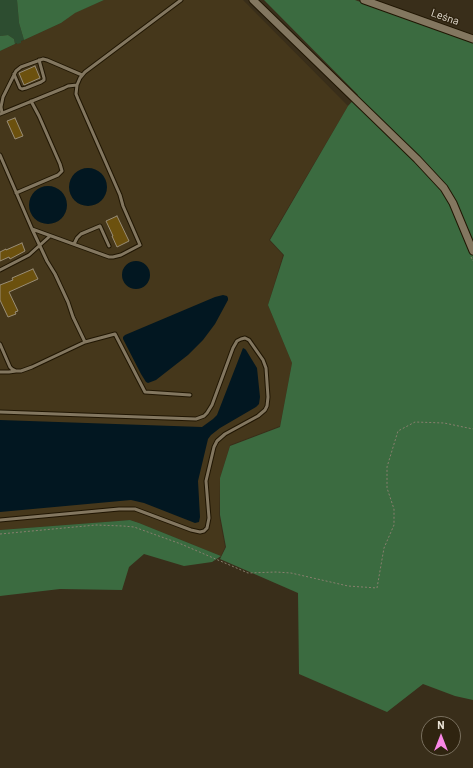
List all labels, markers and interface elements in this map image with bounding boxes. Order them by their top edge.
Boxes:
street label: Leśna [429,6,461,28]
north arrow [421,716,461,756]
text: N [437,718,445,731]

